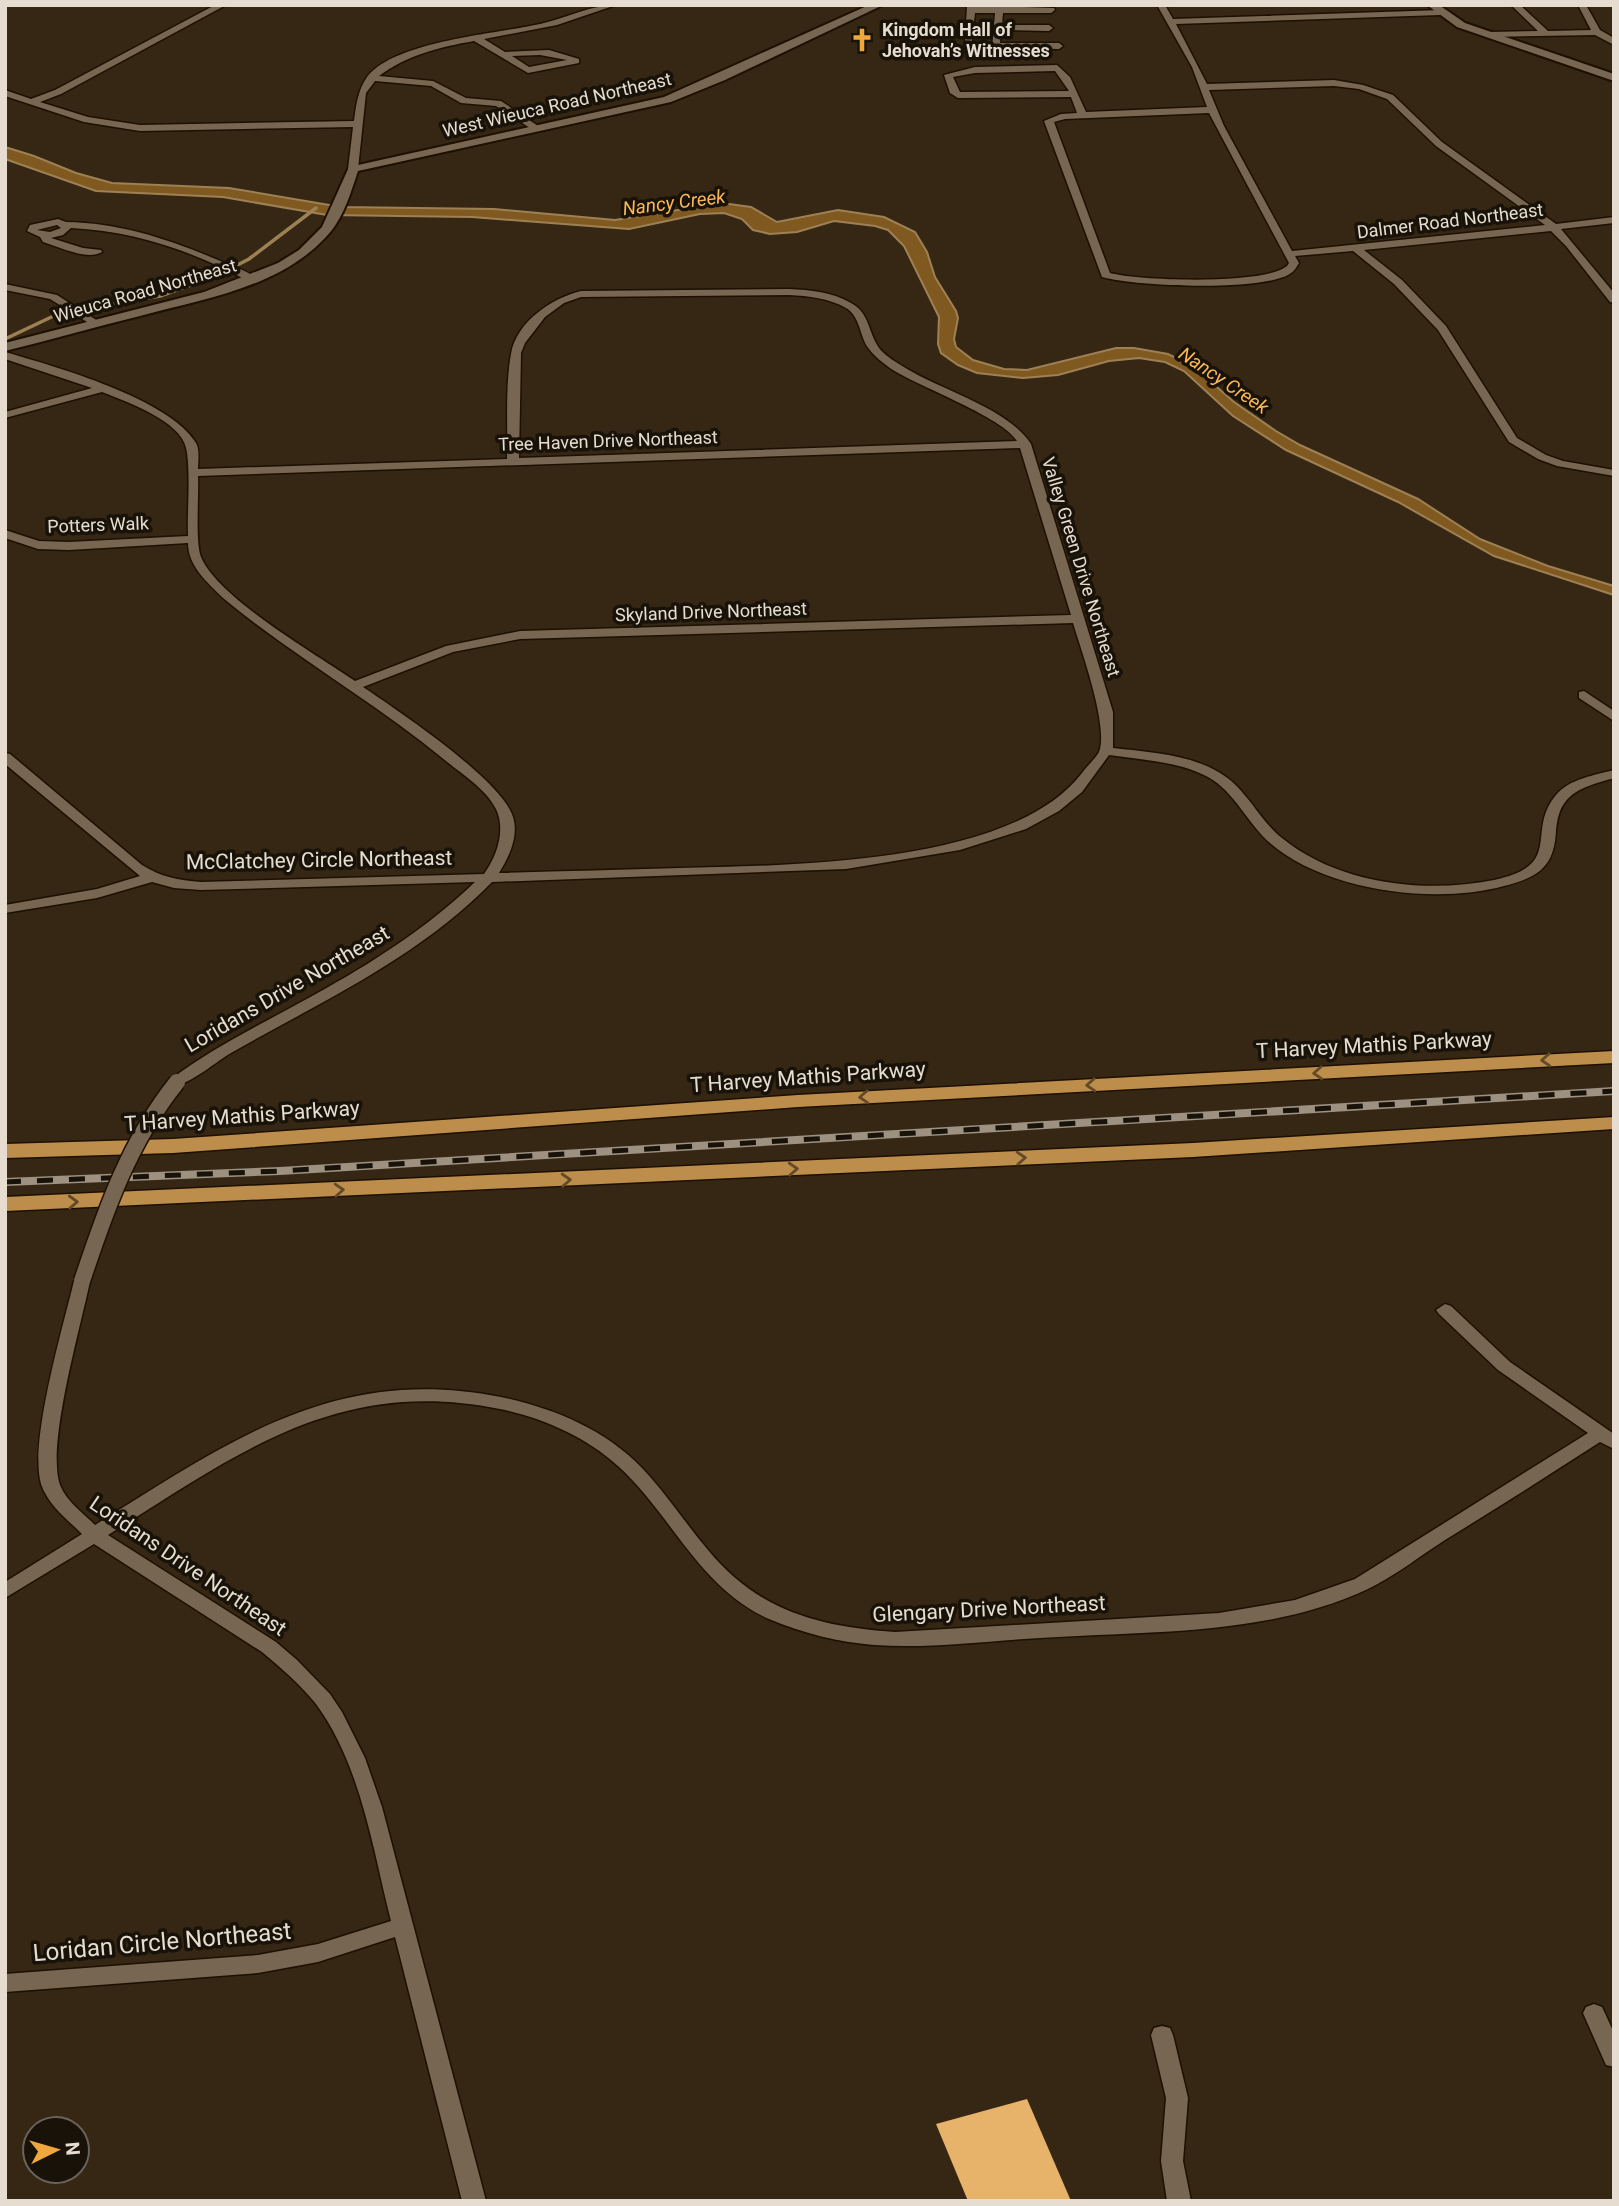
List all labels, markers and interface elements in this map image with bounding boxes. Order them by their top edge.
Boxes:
place label: Kingdom Hall of Jehovah’s Witnesses [882,19,1050,61]
church icon: Kingdom Hall of Jehovah’s Witnesses [848,26,876,54]
street label: West Wieuca Road Northeast [440,68,673,141]
water label: Nancy Creek [621,185,727,220]
street label: Dalmer Road Northeast [1356,199,1544,242]
street label: Wieuca Road Northeast [51,254,239,327]
water label: Nancy Creek [1174,342,1274,419]
street label: Tree Haven Drive Northeast [498,426,718,455]
street label: Valley Green Drive Northeast [1038,454,1125,679]
street label: Potters Walk [47,512,150,537]
street label: Skyland Drive Northeast [615,598,807,625]
street label: McClatchey Circle Northeast [186,846,453,874]
street label: Loridans Drive Northeast [180,921,394,1057]
street label: T Harvey Mathis Parkway [1256,1027,1492,1063]
one-way arrow [1540,1053,1551,1068]
street label: T Harvey Mathis Parkway [690,1057,927,1097]
one-way arrow [1313,1065,1324,1080]
one-way arrow [1085,1077,1096,1092]
one-way arrow [858,1089,869,1104]
street label: T Harvey Mathis Parkway [124,1096,361,1136]
one-way arrow [1015,1151,1026,1166]
one-way arrow [788,1162,799,1177]
one-way arrow [561,1172,572,1187]
one-way arrow [334,1183,345,1198]
one-way arrow [68,1194,79,1209]
street label: Loridans Drive Northeast [85,1491,291,1641]
street label: Glengary Drive Northeast [872,1591,1106,1627]
street label: Loridan Circle Northeast [32,1917,293,1967]
north arrow [21,2115,91,2185]
text: N [60,2141,84,2156]

